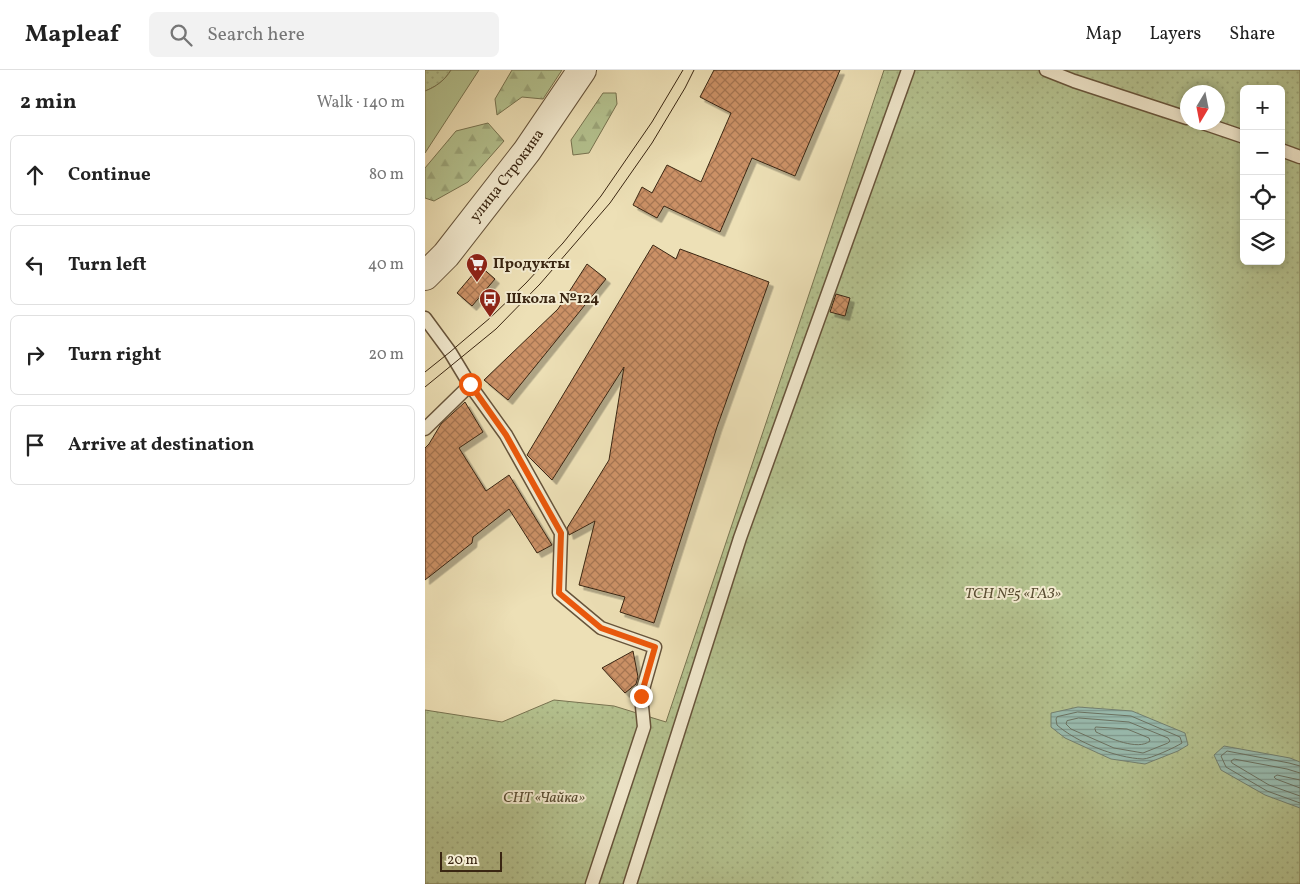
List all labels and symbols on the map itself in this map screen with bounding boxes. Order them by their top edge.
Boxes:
north arrow [1180,85,1225,130]
street label: улица Строкина [465,125,549,226]
supermarket icon: Продукты [465,252,489,283]
place label: Продукты [493,254,570,275]
bus stop icon: Школа №124 [478,287,502,318]
place label: Школа №124 [506,289,599,310]
route start [459,373,482,396]
park label: ТСН №5 «ГАЗ» [965,584,1061,605]
route end [630,685,653,708]
park label: СНТ «Чайка» [503,788,585,809]
scale bar [440,849,503,872]

